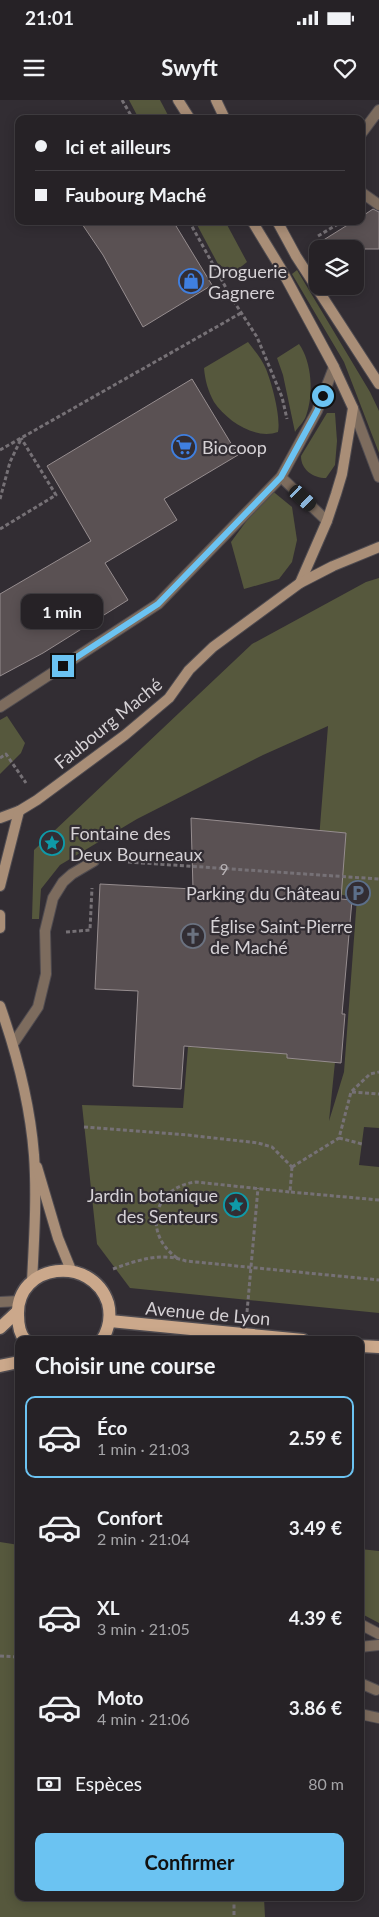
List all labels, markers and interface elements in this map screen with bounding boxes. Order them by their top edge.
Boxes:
text: 21:01 [25,6,74,29]
icon: menu [20,54,48,82]
text: Swyft [161,54,218,81]
icon: heart [331,54,359,82]
text: Ici et ailleurs [65,135,171,158]
text: Faubourg Maché [65,183,206,206]
map controls [309,240,364,295]
button: layers [309,240,364,295]
place label: Droguerie Gagnere [208,260,287,303]
shop icon: Droguerie Gagnere [178,268,204,294]
route start [312,385,334,407]
supermarket icon: Biocoop [171,434,197,460]
place label: Biocoop [202,436,267,458]
car [286,482,319,514]
callout: 1 min [22,594,104,628]
text: 1 min [42,602,82,621]
route end [52,655,74,677]
street label: Faubourg Maché [50,673,166,773]
place label: Fontaine des Deux Bourneaux [70,822,202,865]
place icon: Fontaine des Deux Bourneaux [39,830,65,856]
house number: 9 [220,860,228,878]
parking icon: Parking du Château [345,880,371,906]
place label: Parking du Château [186,882,340,904]
place label: Église Saint-Pierre de Maché [210,915,353,958]
church icon: Église Saint-Pierre de Maché [180,923,206,949]
place label: Jardin botanique des Senteurs [87,1184,218,1227]
place icon: Jardin botanique des Senteurs [223,1192,249,1218]
street label: Avenue de Lyon [145,1297,271,1329]
text: Choisir une course [35,1352,216,1379]
icon: car [37,1415,82,1460]
text: Éco [97,1416,127,1439]
text: 2.59 € [289,1426,342,1449]
text: 1 min · 21:03 [97,1439,190,1458]
icon: car [37,1505,82,1550]
text: Confort [97,1506,162,1529]
text: 3.49 € [289,1516,342,1539]
text: 2 min · 21:04 [97,1529,190,1548]
icon: car [37,1595,82,1640]
text: XL [97,1596,120,1619]
text: 4.39 € [289,1606,342,1629]
text: 3 min · 21:05 [97,1619,190,1638]
icon: car [37,1685,82,1730]
text: Moto [97,1686,143,1709]
text: 3.86 € [289,1696,342,1719]
text: 4 min · 21:06 [97,1709,190,1728]
icon: cash [35,1770,63,1798]
text: Espèces [75,1772,142,1795]
text: 80 m [308,1774,344,1793]
button: Confirmer [35,1833,344,1891]

